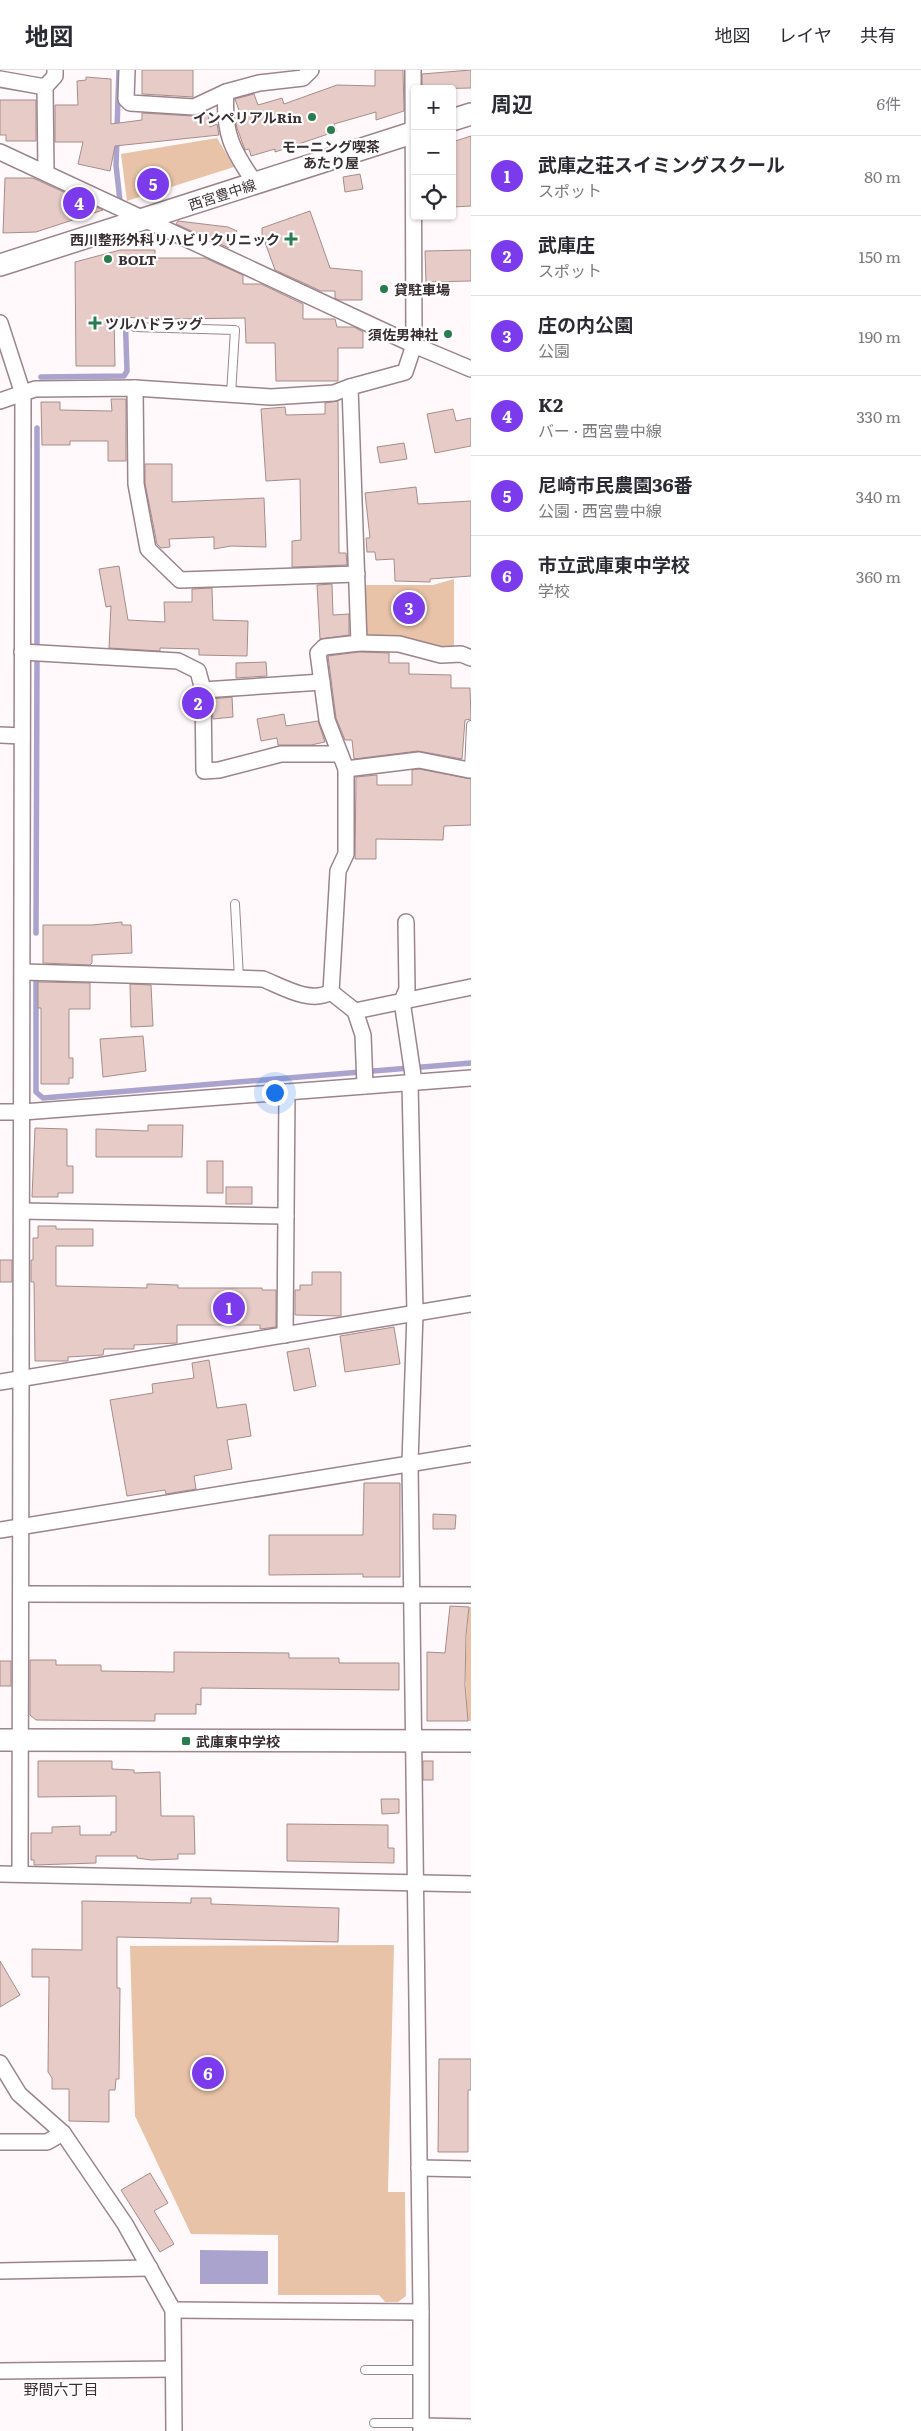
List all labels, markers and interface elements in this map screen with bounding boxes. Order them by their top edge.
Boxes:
text: 地図 [25,17,73,52]
text: 地図 [715,21,751,48]
text: レイヤ [779,21,832,48]
text: 共有 [860,21,896,48]
map controls [411,85,456,220]
button: + [411,85,456,130]
text: 周辺 [491,87,533,118]
text: 6件 [876,91,901,115]
place label: インペリアルRin [193,107,302,127]
marker: インペリアルRin [306,111,318,123]
marker: モーニング喫茶 あたり屋 [325,124,337,136]
button: − [411,130,456,175]
place label: モーニング喫茶 あたり屋 [282,136,380,172]
text: 武庫之荘スイミングスクール [538,150,785,178]
text: 1 [504,164,510,188]
text: 80 m [864,164,901,188]
pin: 5 [137,165,169,203]
street label: 西宮豊中線 [186,174,258,214]
button: locate [411,175,456,220]
text: スポット [538,178,602,202]
pin: 4 [63,184,95,222]
place label: 西川整形外科リハビリクリニック [70,229,280,249]
text: 武庫庄 [538,230,595,258]
marker: 西川整形外科リハビリクリニック [284,232,298,246]
text: 2 [503,244,511,268]
text: 150 m [858,244,901,268]
place label: BOLT [118,249,157,269]
marker: BOLT [102,253,114,265]
text: スポット [538,258,602,282]
place label: 貸駐車場 [394,279,450,299]
marker: 貸駐車場 [378,283,390,295]
text: 庄の内公園 [538,310,633,338]
place label: ツルハドラッグ [105,313,203,333]
marker: ツルハドラッグ [89,317,101,329]
place label: 須佐男神社 [368,324,438,344]
text: 3 [503,324,511,348]
text: 190 m [858,324,901,348]
marker: 須佐男神社 [442,328,454,340]
text: 公園 [538,338,570,362]
text: K2 [538,390,563,418]
text: 4 [502,404,512,428]
text: 330 m [856,404,901,428]
text: バー · 西宮豊中線 [538,418,662,442]
text: 尼崎市民農園36番 [538,470,693,498]
text: 5 [503,484,511,508]
text: 340 m [856,484,901,508]
text: 公園 · 西宮豊中線 [538,498,662,522]
text: 市立武庫東中学校 [538,550,690,578]
text: 6 [502,564,512,588]
text: 360 m [856,564,901,588]
text: 学校 [538,578,570,602]
pin: 3 [393,589,425,627]
pin: 2 [182,684,214,722]
your location [262,1080,288,1106]
pin: 1 [213,1289,245,1327]
place label: 武庫東中学校 [196,1731,280,1751]
marker: 武庫東中学校 [180,1735,192,1747]
pin: 6 [192,2054,224,2092]
district label: 野間六丁目 [23,2377,99,2400]

